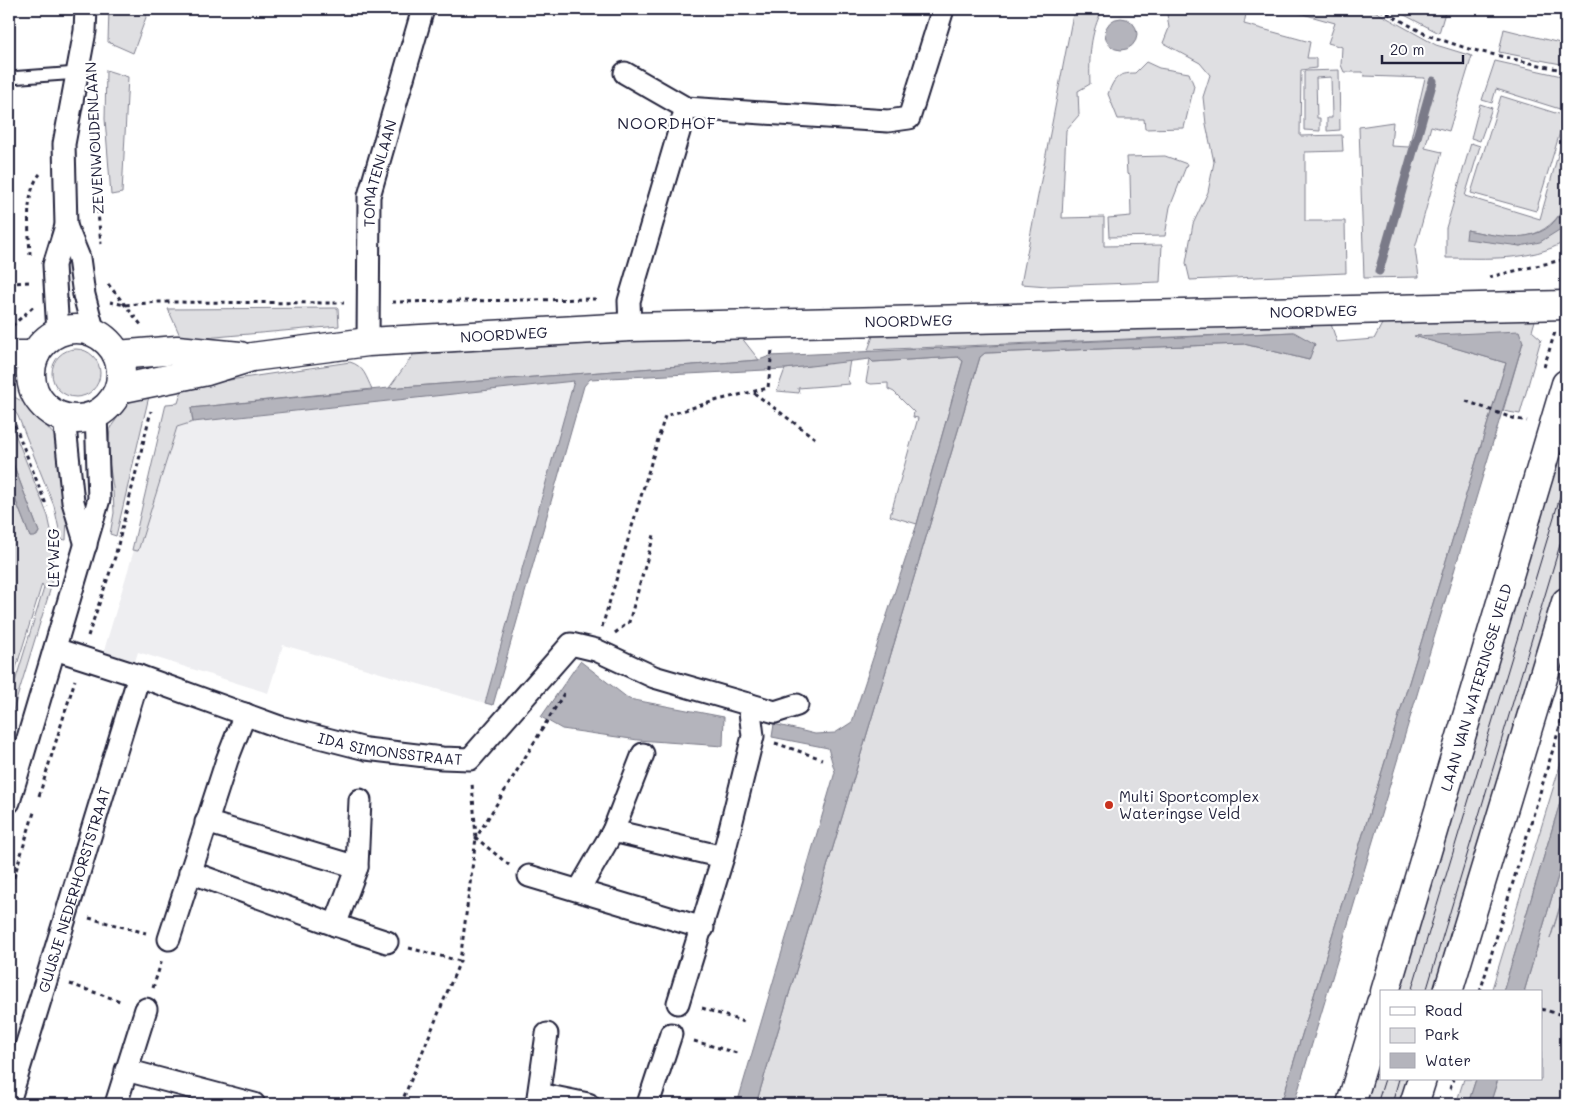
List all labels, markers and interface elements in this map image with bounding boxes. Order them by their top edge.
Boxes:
scale bar [1382,32,1464,64]
text: 20 m [1390,39,1424,59]
street label: ZEVENWOUDENLAAN [80,61,108,215]
district label: NOORDHOF [617,112,717,133]
street label: TOMATENLAAN [359,117,401,227]
street label: NOORDWEG [1269,300,1358,322]
street label: NOORDWEG [865,309,953,331]
street label: NOORDWEG [460,322,548,347]
street label: LEYWEG [43,528,63,588]
street label: LAAN VAN WATERINGSE VELD [1435,581,1516,793]
street label: IDA SIMONSSTRAAT [316,727,463,769]
street label: GUUSJE NEDERHORSTSTRAAT [33,784,115,995]
place label: Multi Sportcomplex Wateringse Veld [1119,786,1260,823]
marker: Multi Sportcomplex Wateringse Veld [1103,799,1115,811]
legend [1380,990,1542,1080]
text: Road [1425,1000,1462,1020]
text: Park [1425,1024,1459,1044]
text: Water [1425,1050,1471,1070]

